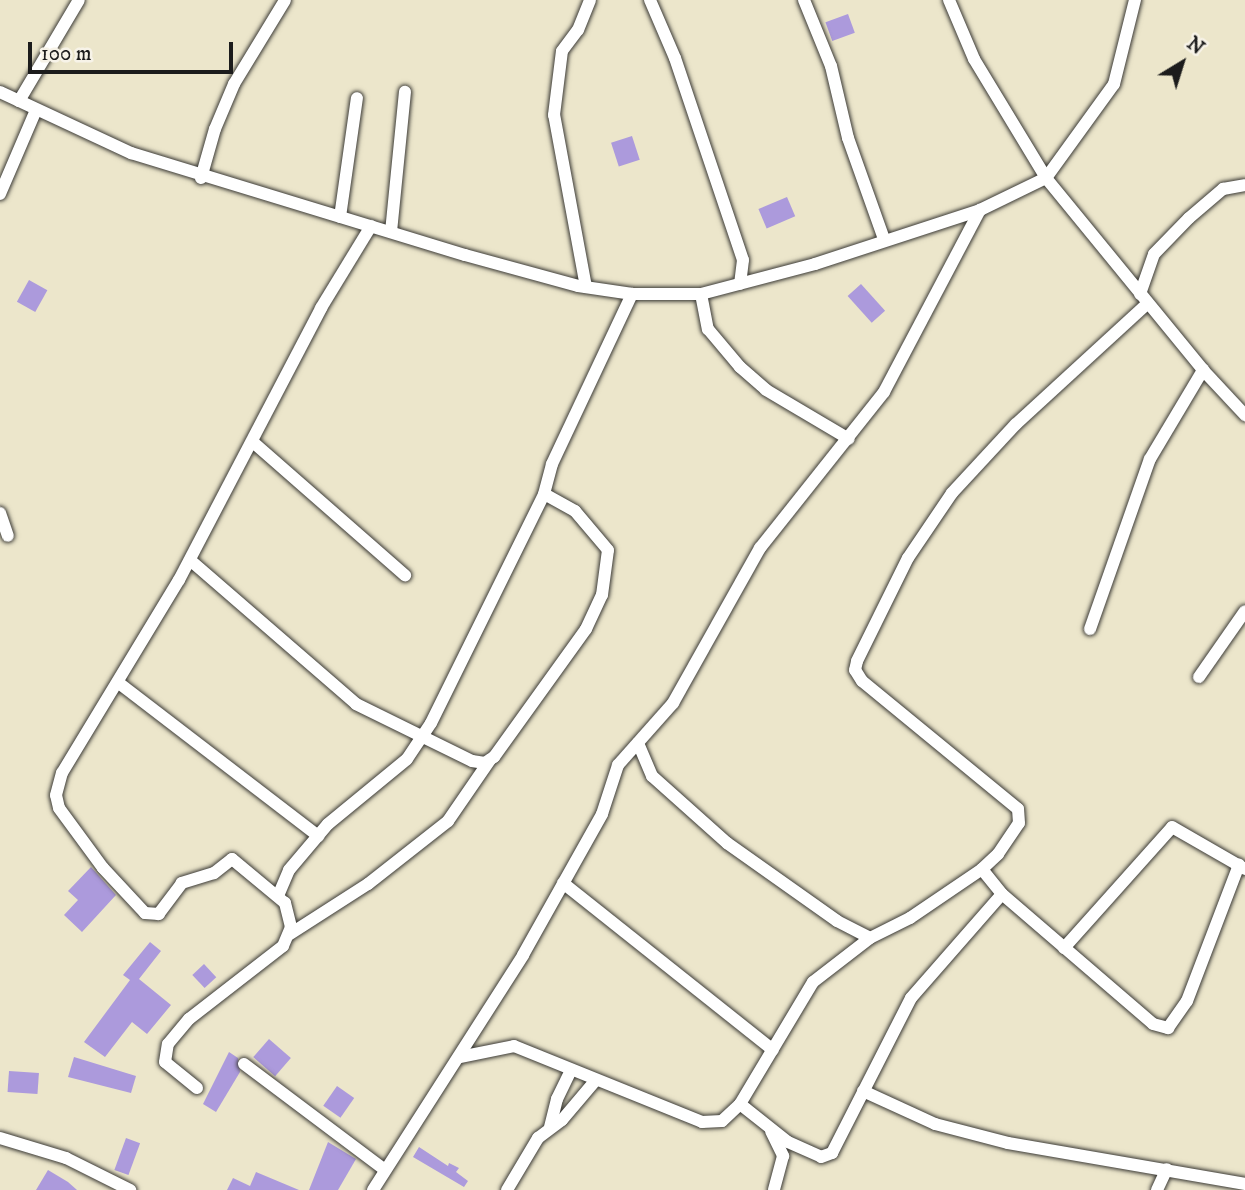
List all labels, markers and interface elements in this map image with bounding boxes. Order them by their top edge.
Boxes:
scale bar [32,28,236,72]
north arrow [1147,28,1217,98]
text: N [1182,32,1208,60]
text: 100 m [41,41,92,67]

